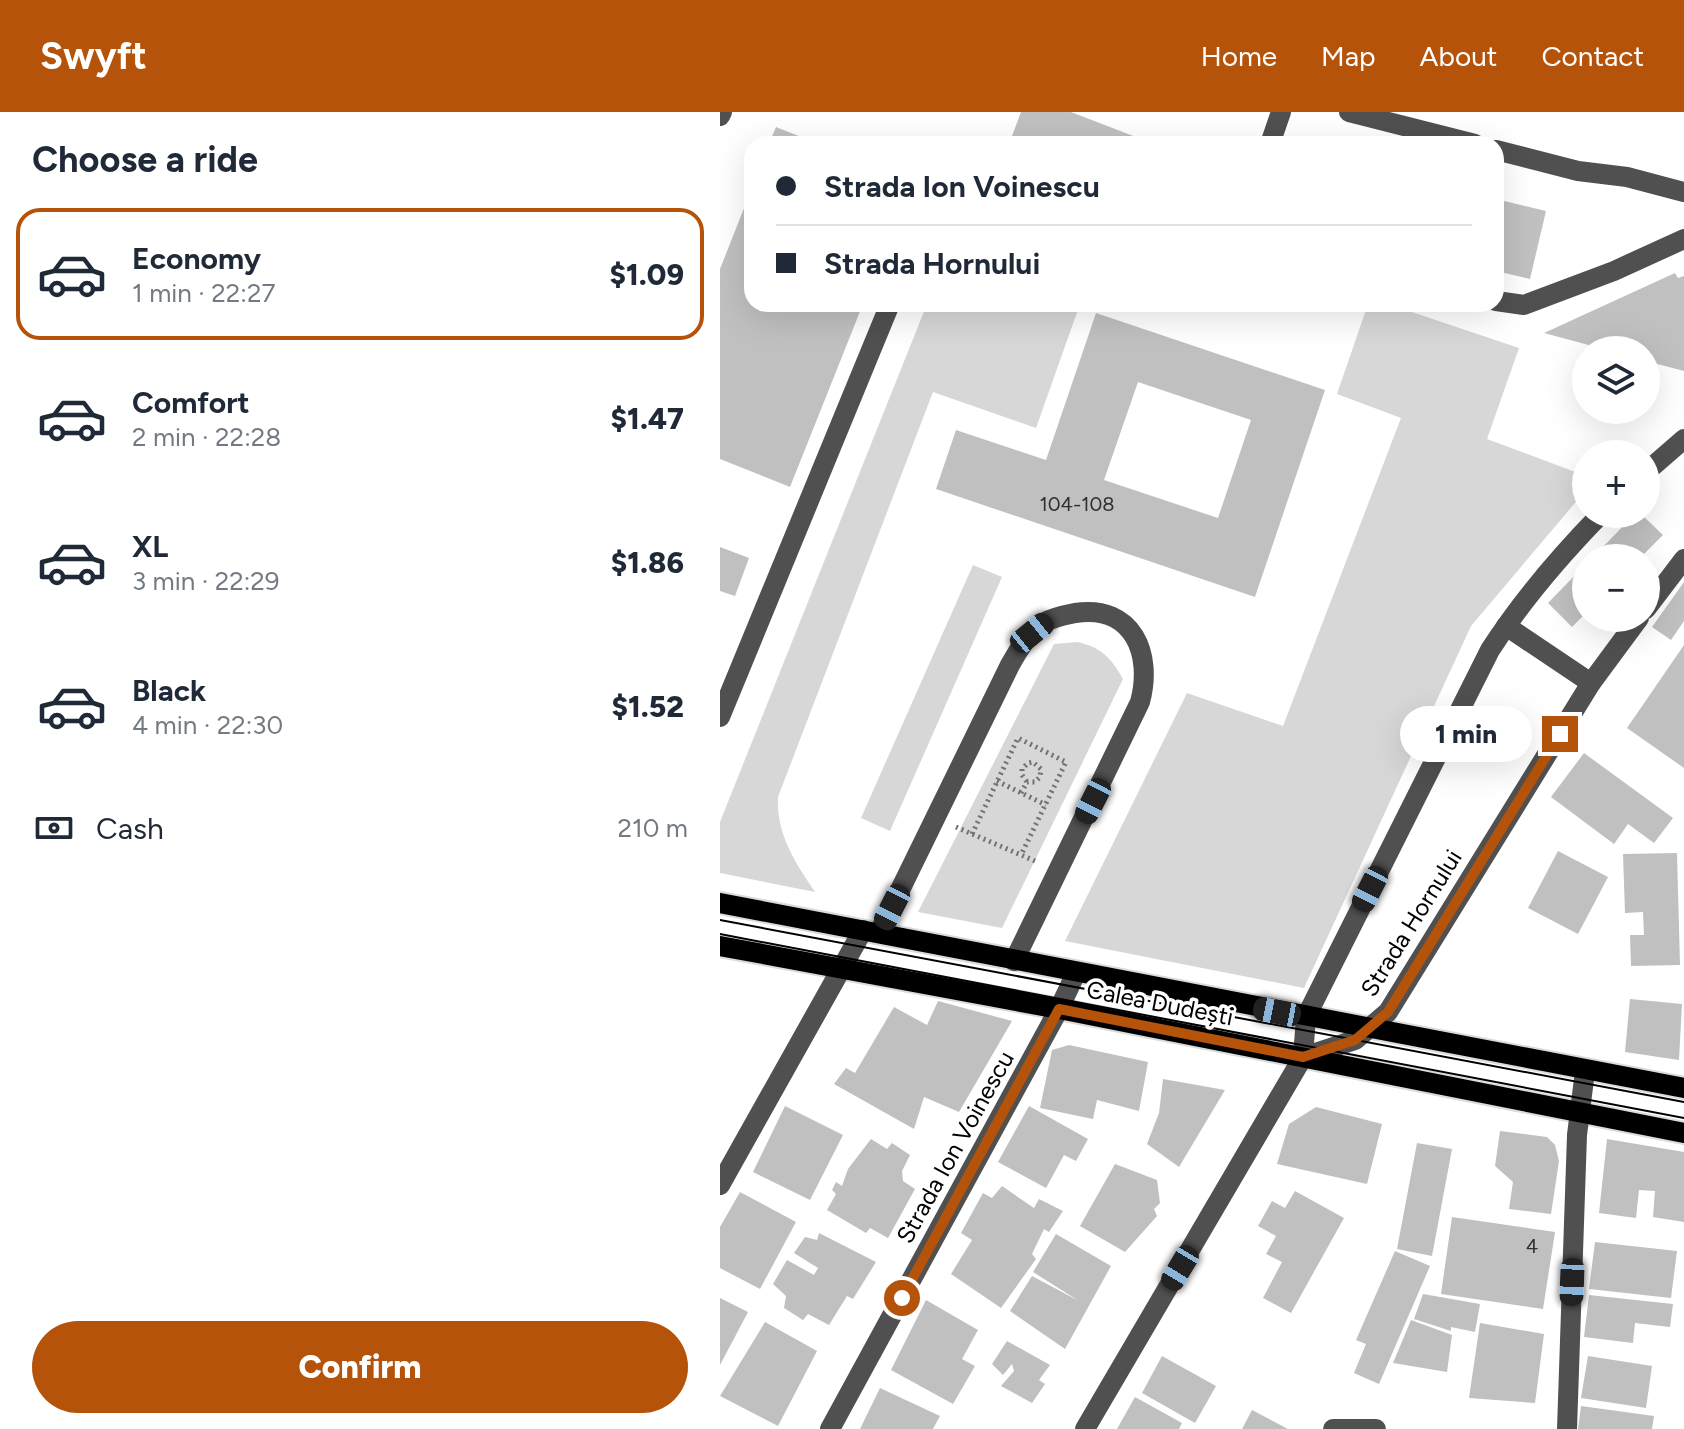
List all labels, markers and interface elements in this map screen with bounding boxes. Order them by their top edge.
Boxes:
text: Swyft [40,33,147,79]
text: Home [1201,39,1277,73]
text: Map [1321,39,1376,73]
text: About [1420,39,1497,73]
text: Contact [1541,39,1644,73]
text: Choose a ride [32,138,258,181]
text: Strada Ion Voinescu [824,168,1100,205]
icon: car [36,238,108,310]
text: Economy [132,240,261,277]
text: Strada Hornului [824,245,1040,282]
text: $1.09 [610,256,684,293]
text: 1 min · 22:27 [132,277,275,309]
map controls [1572,336,1660,632]
button: layers [1572,336,1660,424]
icon: car [36,382,108,454]
text: Comfort [132,384,250,421]
text: $1.47 [611,400,684,437]
text: 2 min · 22:28 [132,421,281,453]
button: + [1572,440,1660,528]
house number: 104-108 [1039,492,1115,516]
icon: car [36,526,108,598]
text: XL [132,528,168,565]
text: $1.86 [611,544,684,581]
button: − [1572,544,1660,632]
text: 3 min · 22:29 [132,565,280,597]
car [1006,609,1058,657]
icon: car [36,670,108,742]
text: Black [132,672,206,709]
text: $1.52 [612,688,684,725]
callout: 1 min [1400,706,1532,762]
text: 4 min · 22:30 [132,709,283,741]
route end [1542,716,1578,752]
text: 1 min [1435,718,1497,750]
car [1071,774,1115,828]
icon: cash [32,806,76,850]
text: Cash [96,810,164,847]
text: 210 m [618,812,688,844]
street label: Strada Hornului [1354,844,1468,1002]
car [1348,862,1392,916]
car [870,880,914,934]
street label: Calea Dudești [1084,975,1236,1031]
car [1251,996,1303,1028]
street label: Strada Ion Voinescu [890,1046,1020,1248]
house number: 4 [1526,1234,1538,1258]
car [1157,1241,1203,1295]
car [1559,1258,1585,1306]
route start [884,1280,920,1316]
button: Confirm [32,1321,688,1413]

